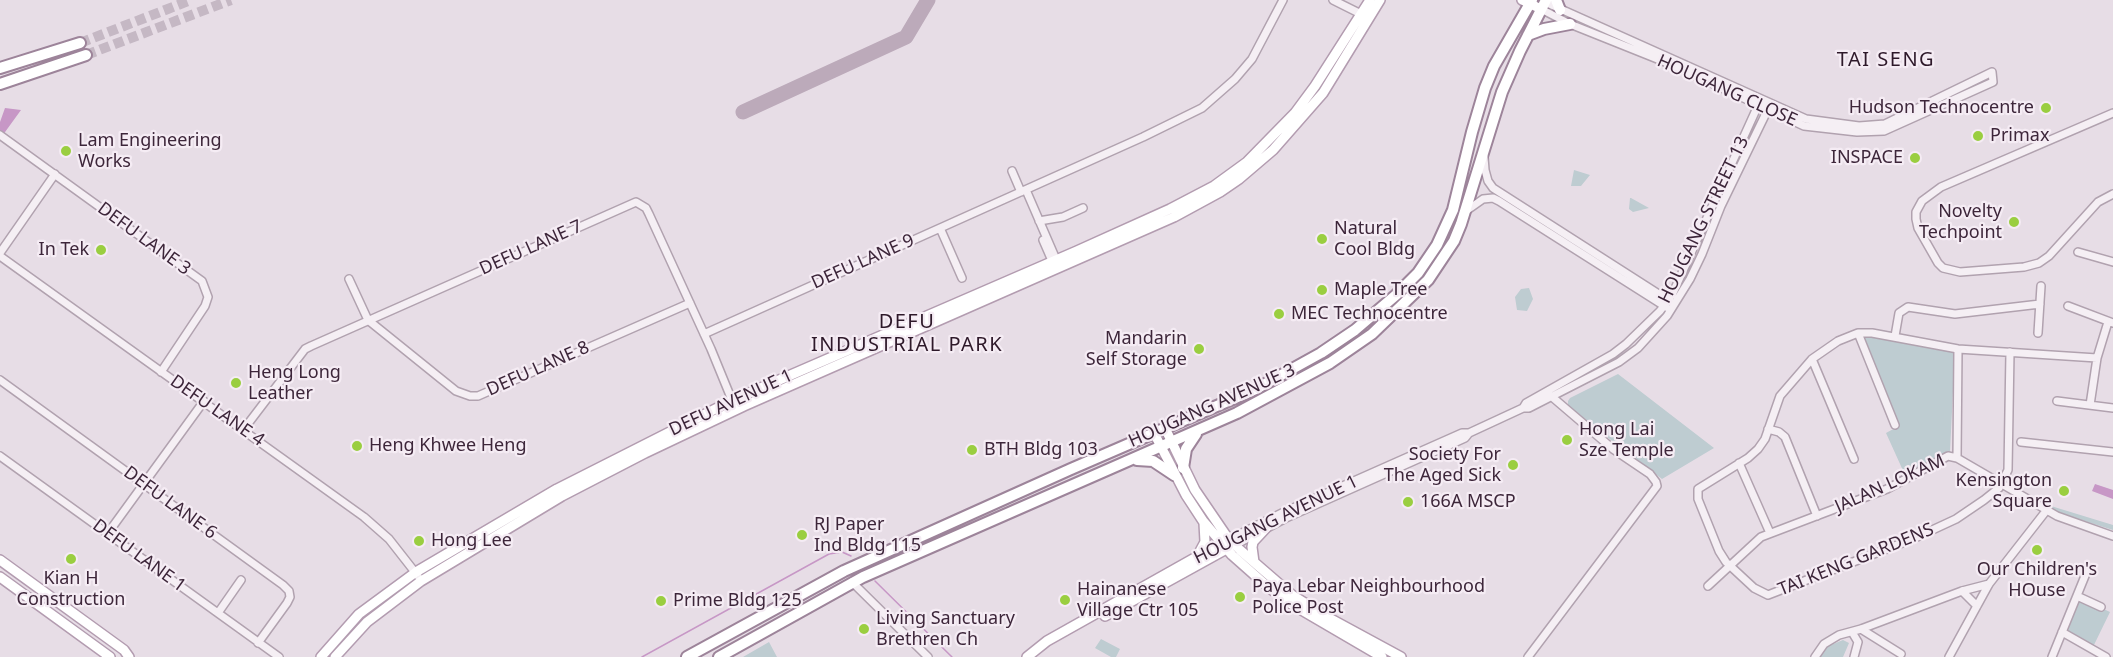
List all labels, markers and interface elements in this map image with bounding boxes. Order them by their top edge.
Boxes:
district label: TAI SENG [1837,48,1935,72]
street label: HOUGANG CLOSE [1654,50,1800,132]
place label: Hudson Technocentre [1849,97,2034,119]
marker: Hudson Technocentre [2039,101,2053,115]
place label: Primax [1990,125,2049,147]
marker: Primax [1971,129,1985,143]
place label: Lam Engineering Works [78,130,222,172]
street label: HOUGANG STREET 13 [1654,133,1754,307]
marker: Lam Engineering Works [59,144,73,158]
place label: INSPACE [1831,147,1903,169]
marker: INSPACE [1908,151,1922,165]
street label: DEFU LANE 3 [93,198,195,280]
place label: Novelty Techpoint [1919,201,2002,244]
marker: Novelty Techpoint [2007,215,2021,229]
street label: DEFU LANE 7 [476,216,586,280]
place label: Natural Cool Bldg [1334,218,1415,260]
street label: DEFU LANE 9 [808,230,918,294]
marker: Natural Cool Bldg [1315,232,1329,246]
place label: In Tek [39,239,89,261]
marker: In Tek [94,243,108,257]
place label: Maple Tree [1334,279,1427,301]
marker: Maple Tree [1315,283,1329,297]
place label: MEC Technocentre [1291,303,1448,325]
marker: MEC Technocentre [1272,307,1286,321]
district label: DEFU INDUSTRIAL PARK [811,310,1003,357]
place label: Mandarin Self Storage [1086,328,1187,370]
street label: DEFU LANE 8 [483,337,593,401]
marker: Mandarin Self Storage [1192,342,1206,356]
street label: HOUGANG AVENUE 3 [1125,360,1299,452]
place label: Heng Long Leather [248,362,341,404]
street label: DEFU AVENUE 1 [666,365,796,441]
street label: DEFU LANE 4 [166,371,268,451]
marker: Heng Long Leather [229,376,243,390]
place label: Hong Lai Sze Temple [1579,419,1674,462]
marker: Hong Lai Sze Temple [1560,433,1574,447]
place label: Heng Khwee Heng [369,435,526,457]
marker: Heng Khwee Heng [350,439,364,453]
place label: BTH Bldg 103 [984,439,1098,461]
marker: BTH Bldg 103 [965,443,979,457]
place label: Society For The Aged Sick [1384,444,1501,486]
street label: JALAN LOKAM [1832,450,1948,518]
marker: Society For The Aged Sick [1506,458,1520,472]
street label: DEFU LANE 6 [119,462,221,544]
place label: Kensington Square [1956,470,2052,512]
street label: HOUGANG AVENUE 1 [1190,471,1362,569]
marker: Kensington Square [2057,484,2071,498]
place label: 166A MSCP [1420,491,1516,513]
marker: 166A MSCP [1401,495,1415,509]
place label: RJ Paper Ind Bldg 115 [814,514,921,556]
street label: DEFU LANE 1 [88,515,190,597]
street label: TAI KENG GARDENS [1775,519,1937,601]
marker: RJ Paper Ind Bldg 115 [795,528,809,542]
place label: Hong Lee [431,530,512,552]
marker: Hong Lee [412,534,426,548]
marker: Our Children's HOuse [2030,543,2044,557]
marker: Kian H Construction [64,552,78,566]
place label: Our Children's HOuse [1977,559,2097,602]
place label: Kian H Construction [17,568,125,610]
place label: Paya Lebar Neighbourhood Police Post [1252,576,1485,618]
place label: Hainanese Village Ctr 105 [1077,579,1199,622]
place label: Prime Bldg 125 [673,590,802,612]
marker: Paya Lebar Neighbourhood Police Post [1233,590,1247,604]
marker: Hainanese Village Ctr 105 [1058,593,1072,607]
marker: Prime Bldg 125 [654,594,668,608]
place label: Living Sanctuary Brethren Ch [876,608,1015,650]
marker: Living Sanctuary Brethren Ch [857,622,871,636]

